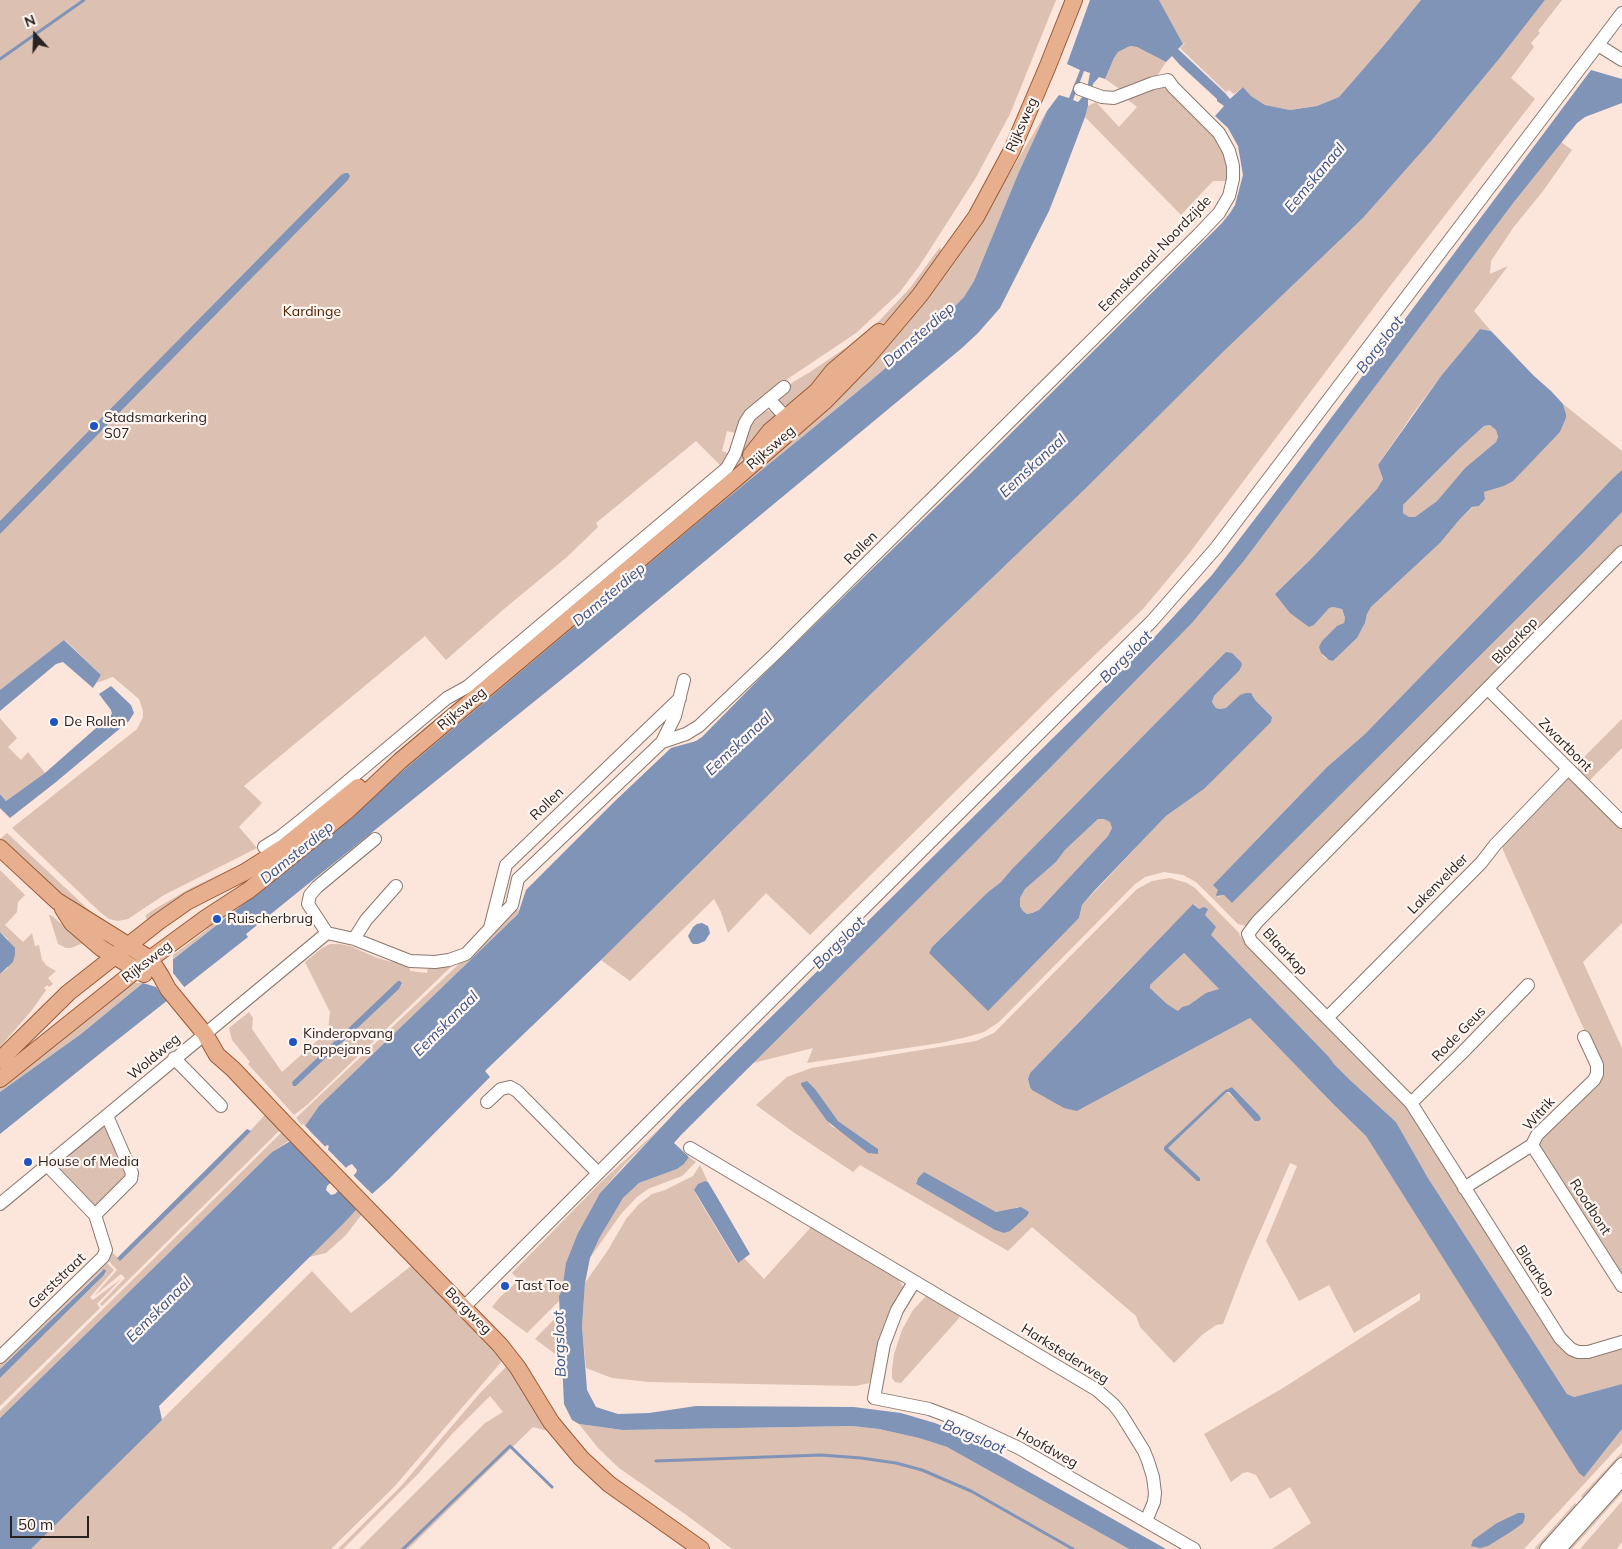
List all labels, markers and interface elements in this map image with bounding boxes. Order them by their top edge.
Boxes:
north arrow [10,10,60,60]
text: N [22,11,38,31]
street label: Rijksweg [1002,95,1042,155]
water label: Eemskanaal [1281,140,1349,216]
street label: Eemskanaal-Noordzijde [1095,193,1215,315]
water label: Damsterdiep [879,299,959,371]
park label: Kardinge [283,304,341,320]
water label: Borgsloot [1353,313,1407,377]
place label: Stadsmarkering S07 [104,410,207,442]
marker: Stadsmarkering S07 [88,420,100,432]
street label: Rijksweg [743,423,799,473]
water label: Eemskanaal [996,431,1070,501]
street label: Rollen [841,528,881,568]
water label: Damsterdiep [569,559,649,631]
street label: Blaarkop [1489,614,1541,668]
water label: Borgsloot [1096,627,1156,687]
street label: Rijksweg [434,684,490,734]
water label: Eemskanaal [702,709,776,779]
place label: De Rollen [64,714,126,730]
street label: Zwartbont [1535,715,1595,775]
marker: De Rollen [48,716,60,728]
street label: Rollen [527,784,567,824]
water label: Damsterdiep [257,818,337,888]
street label: Lakenvelder [1404,850,1472,918]
place label: Ruischerbrug [227,911,313,927]
marker: Ruischerbrug [211,913,223,925]
water label: Borgsloot [809,913,869,973]
street label: Blaarkop [1259,925,1311,979]
street label: Rijksweg [119,937,175,987]
water label: Eemskanaal [410,988,482,1060]
street label: Rode Geus [1429,1003,1489,1065]
place label: Kinderopvang Poppejans [303,1026,393,1058]
street label: Woldweg [125,1030,183,1084]
marker: Kinderopvang Poppejans [287,1036,299,1048]
street label: Witrik [1520,1094,1558,1134]
place label: House of Media [38,1154,139,1170]
marker: House of Media [22,1156,34,1168]
street label: Roodbont [1566,1176,1614,1238]
street label: Blaarkop [1512,1242,1558,1300]
street label: Gerststraat [25,1250,89,1312]
water label: Eemskanaal [123,1274,195,1346]
place label: Tast Toe [515,1278,569,1294]
marker: Tast Toe [499,1280,511,1292]
street label: Borgweg [441,1284,495,1338]
water label: Borgsloot [550,1310,570,1378]
street label: Harkstederweg [1018,1320,1112,1388]
water label: Borgsloot [940,1416,1008,1458]
street label: Hoofdweg [1013,1424,1081,1472]
scale bar [12,1506,91,1538]
text: 50 m [18,1515,53,1534]

